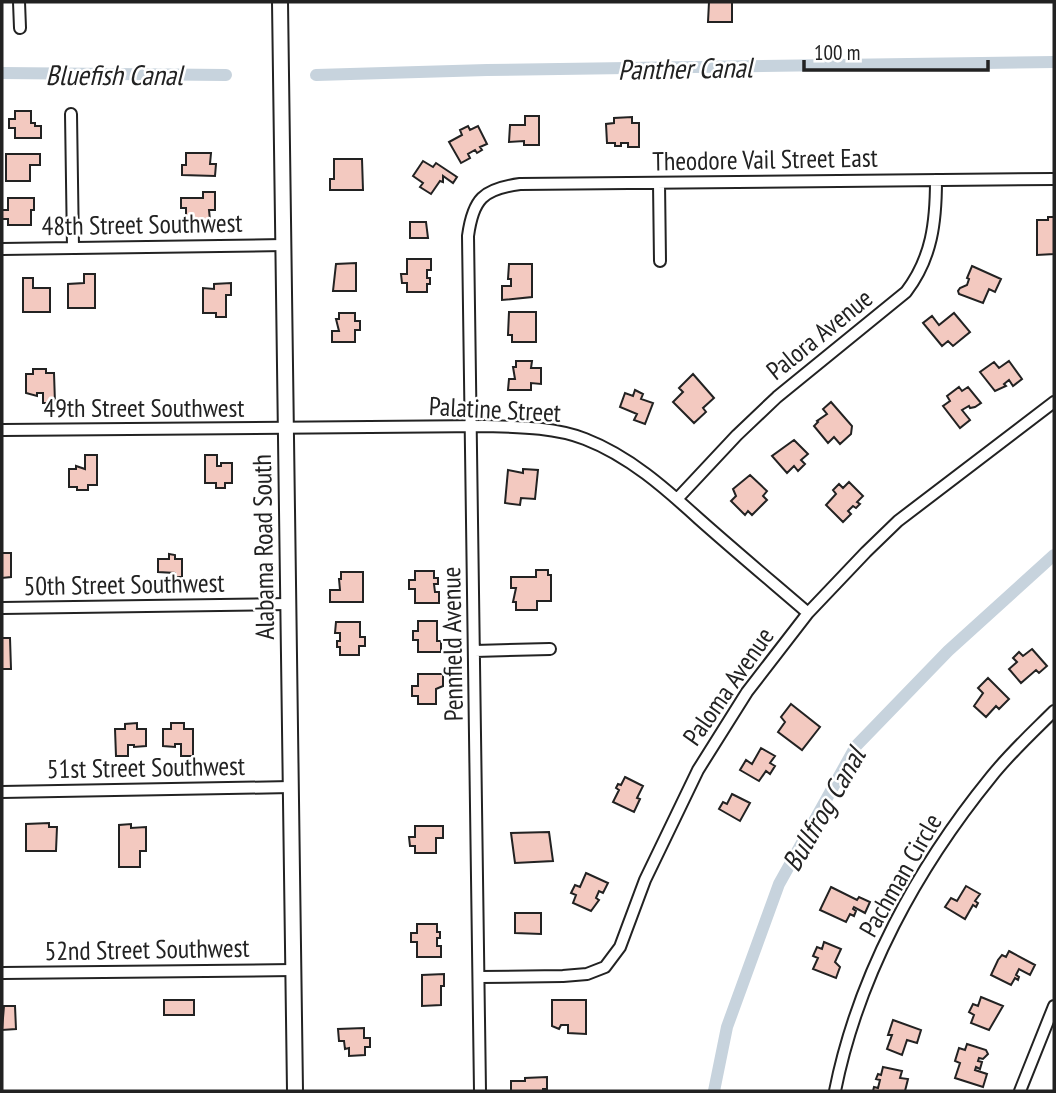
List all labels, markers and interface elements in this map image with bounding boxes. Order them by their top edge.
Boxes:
scale bar [804,28,988,72]
text: 100 m [814,39,860,66]
water label: Panther Canal [618,48,755,88]
water label: Bluefish Canal [45,56,185,93]
street label: Theodore Vail Street East [652,141,878,177]
street label: 48th Street Southwest [41,206,243,242]
street label: Palora Avenue [759,281,879,387]
street label: Palatine Street [428,389,562,429]
street label: 49th Street Southwest [44,391,244,424]
street label: Alabama Road South [245,454,281,640]
street label: 50th Street Southwest [23,566,225,602]
street label: Pennfield Avenue [434,566,470,722]
street label: Paloma Avenue [675,621,781,751]
water label: Bullfrog Canal [773,738,875,878]
street label: 51st Street Southwest [47,749,245,785]
street label: Pachman Circle [851,807,949,943]
street label: 52nd Street Southwest [44,931,250,967]

